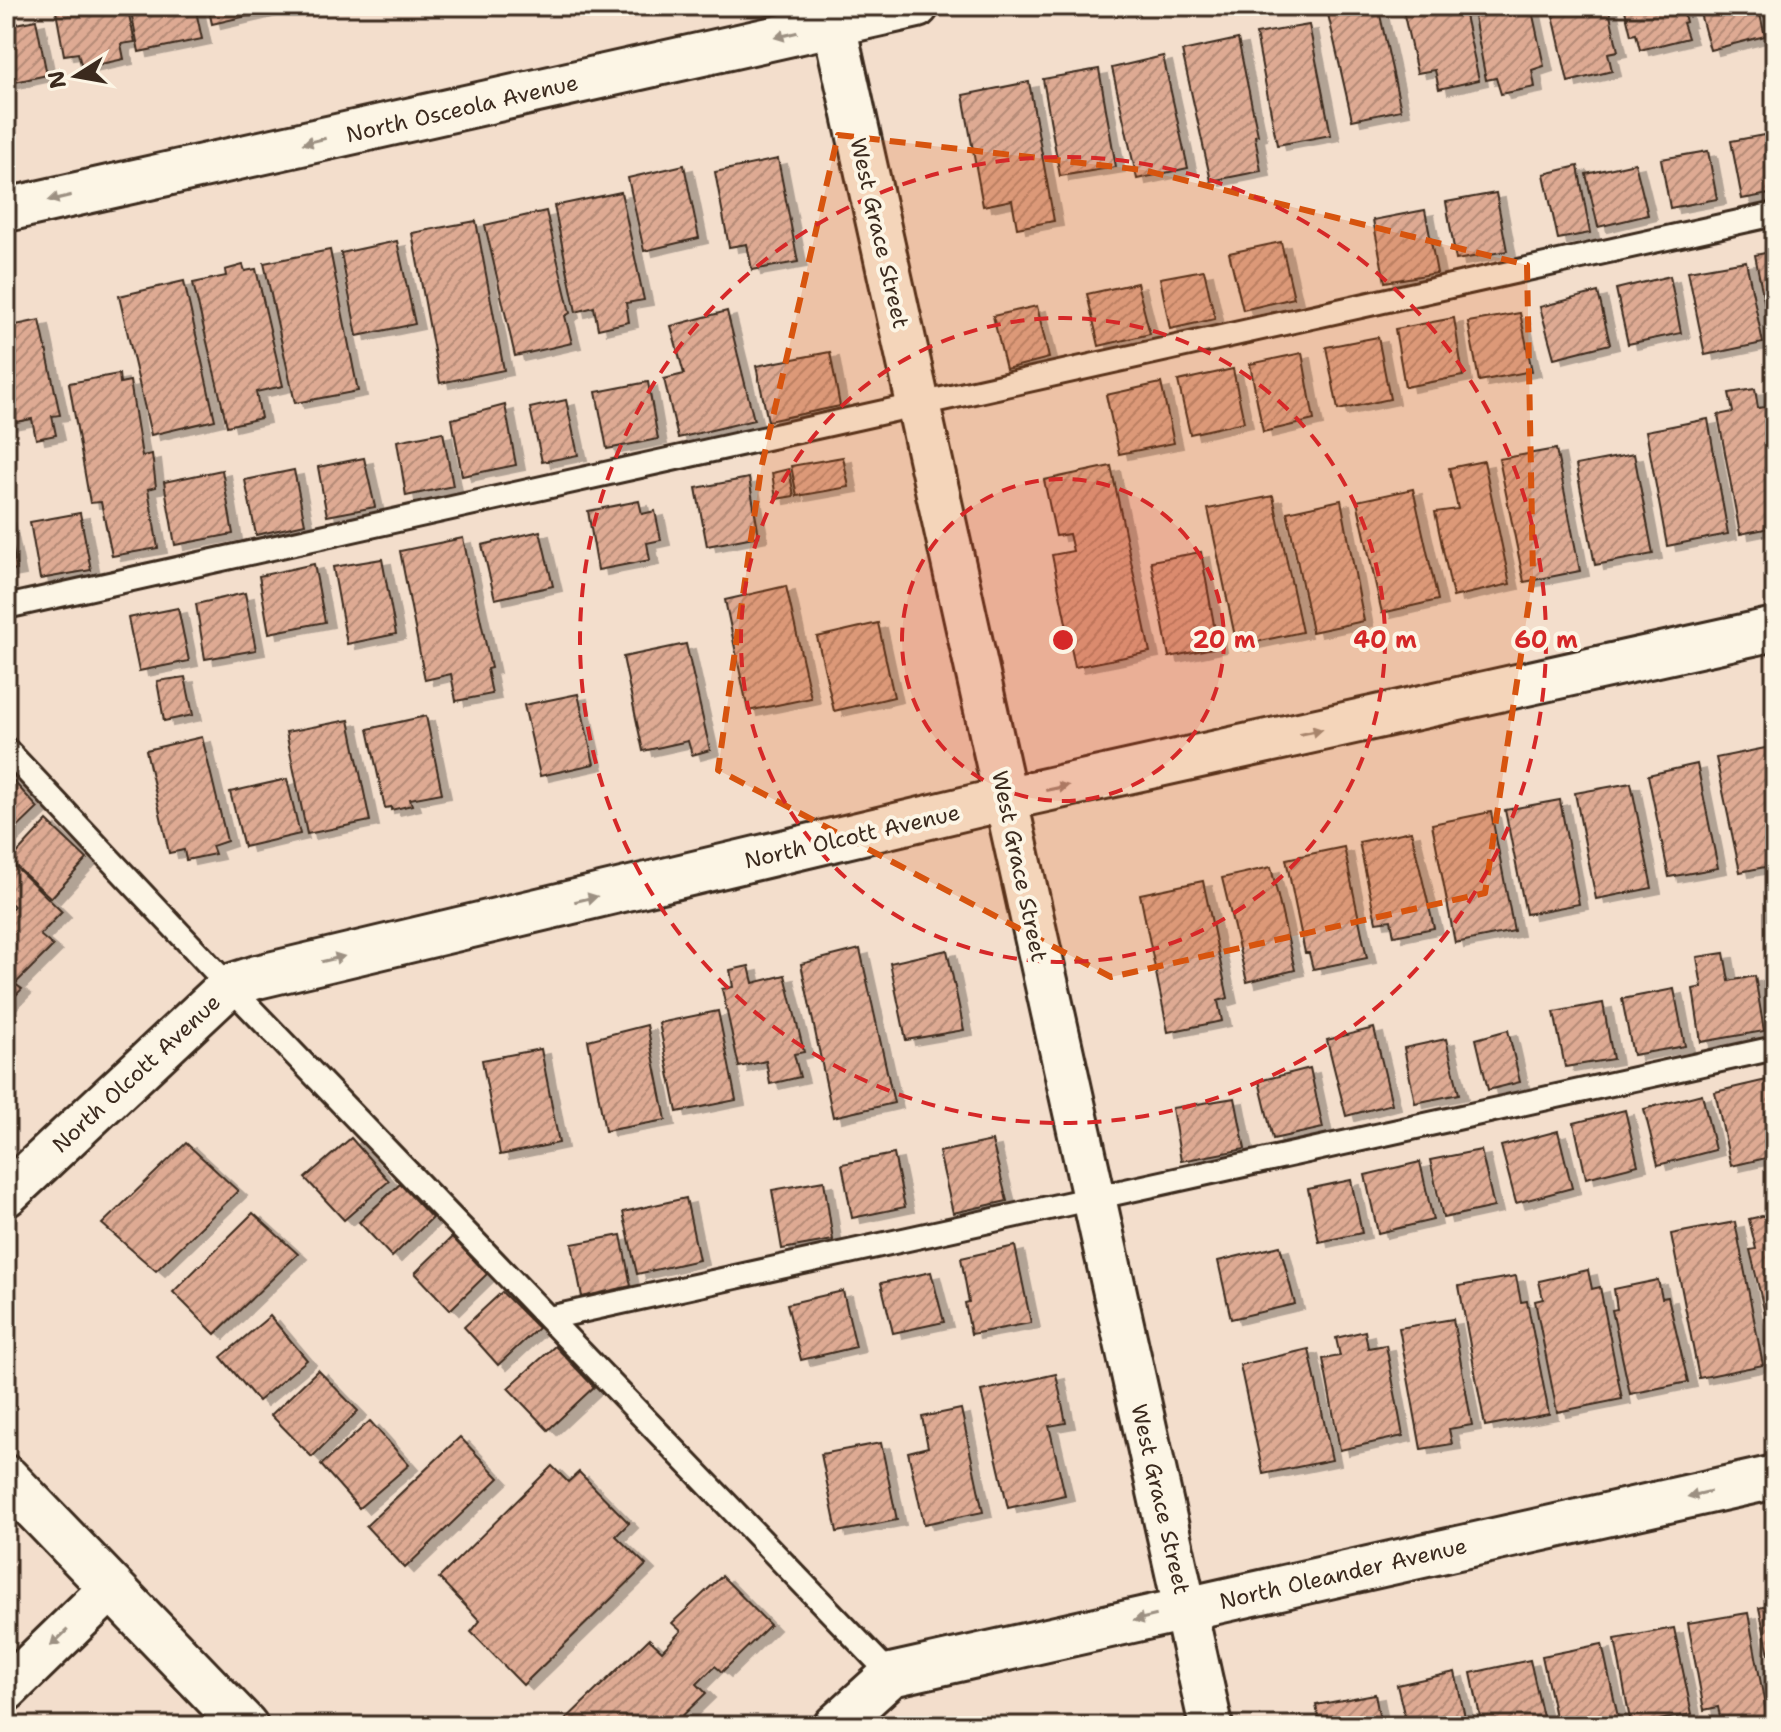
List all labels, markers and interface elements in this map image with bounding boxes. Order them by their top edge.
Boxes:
one-way arrow [774,29,799,42]
north arrow [36,36,116,116]
text: N [41,68,73,91]
street label: North Osceola Avenue [343,68,581,149]
one-way arrow [302,135,327,148]
street label: West Grace Street [844,135,916,331]
one-way arrow [48,192,73,205]
text: 20 m [1192,624,1256,656]
text: 40 m [1353,624,1417,656]
text: 60 m [1514,624,1578,656]
centre of rings [1049,626,1077,654]
one-way arrow [1299,725,1324,738]
street label: West Grace Street [985,768,1054,964]
one-way arrow [1045,781,1070,794]
street label: North Olcott Avenue [742,798,963,875]
one-way arrow [574,892,599,905]
one-way arrow [321,952,346,965]
street label: North Olcott Avenue [46,988,227,1159]
street label: West Grace Street [1125,1401,1197,1597]
one-way arrow [1686,1488,1711,1501]
street label: North Oleander Avenue [1217,1531,1470,1616]
one-way arrow [1132,1612,1157,1625]
one-way arrow [50,1629,69,1647]

